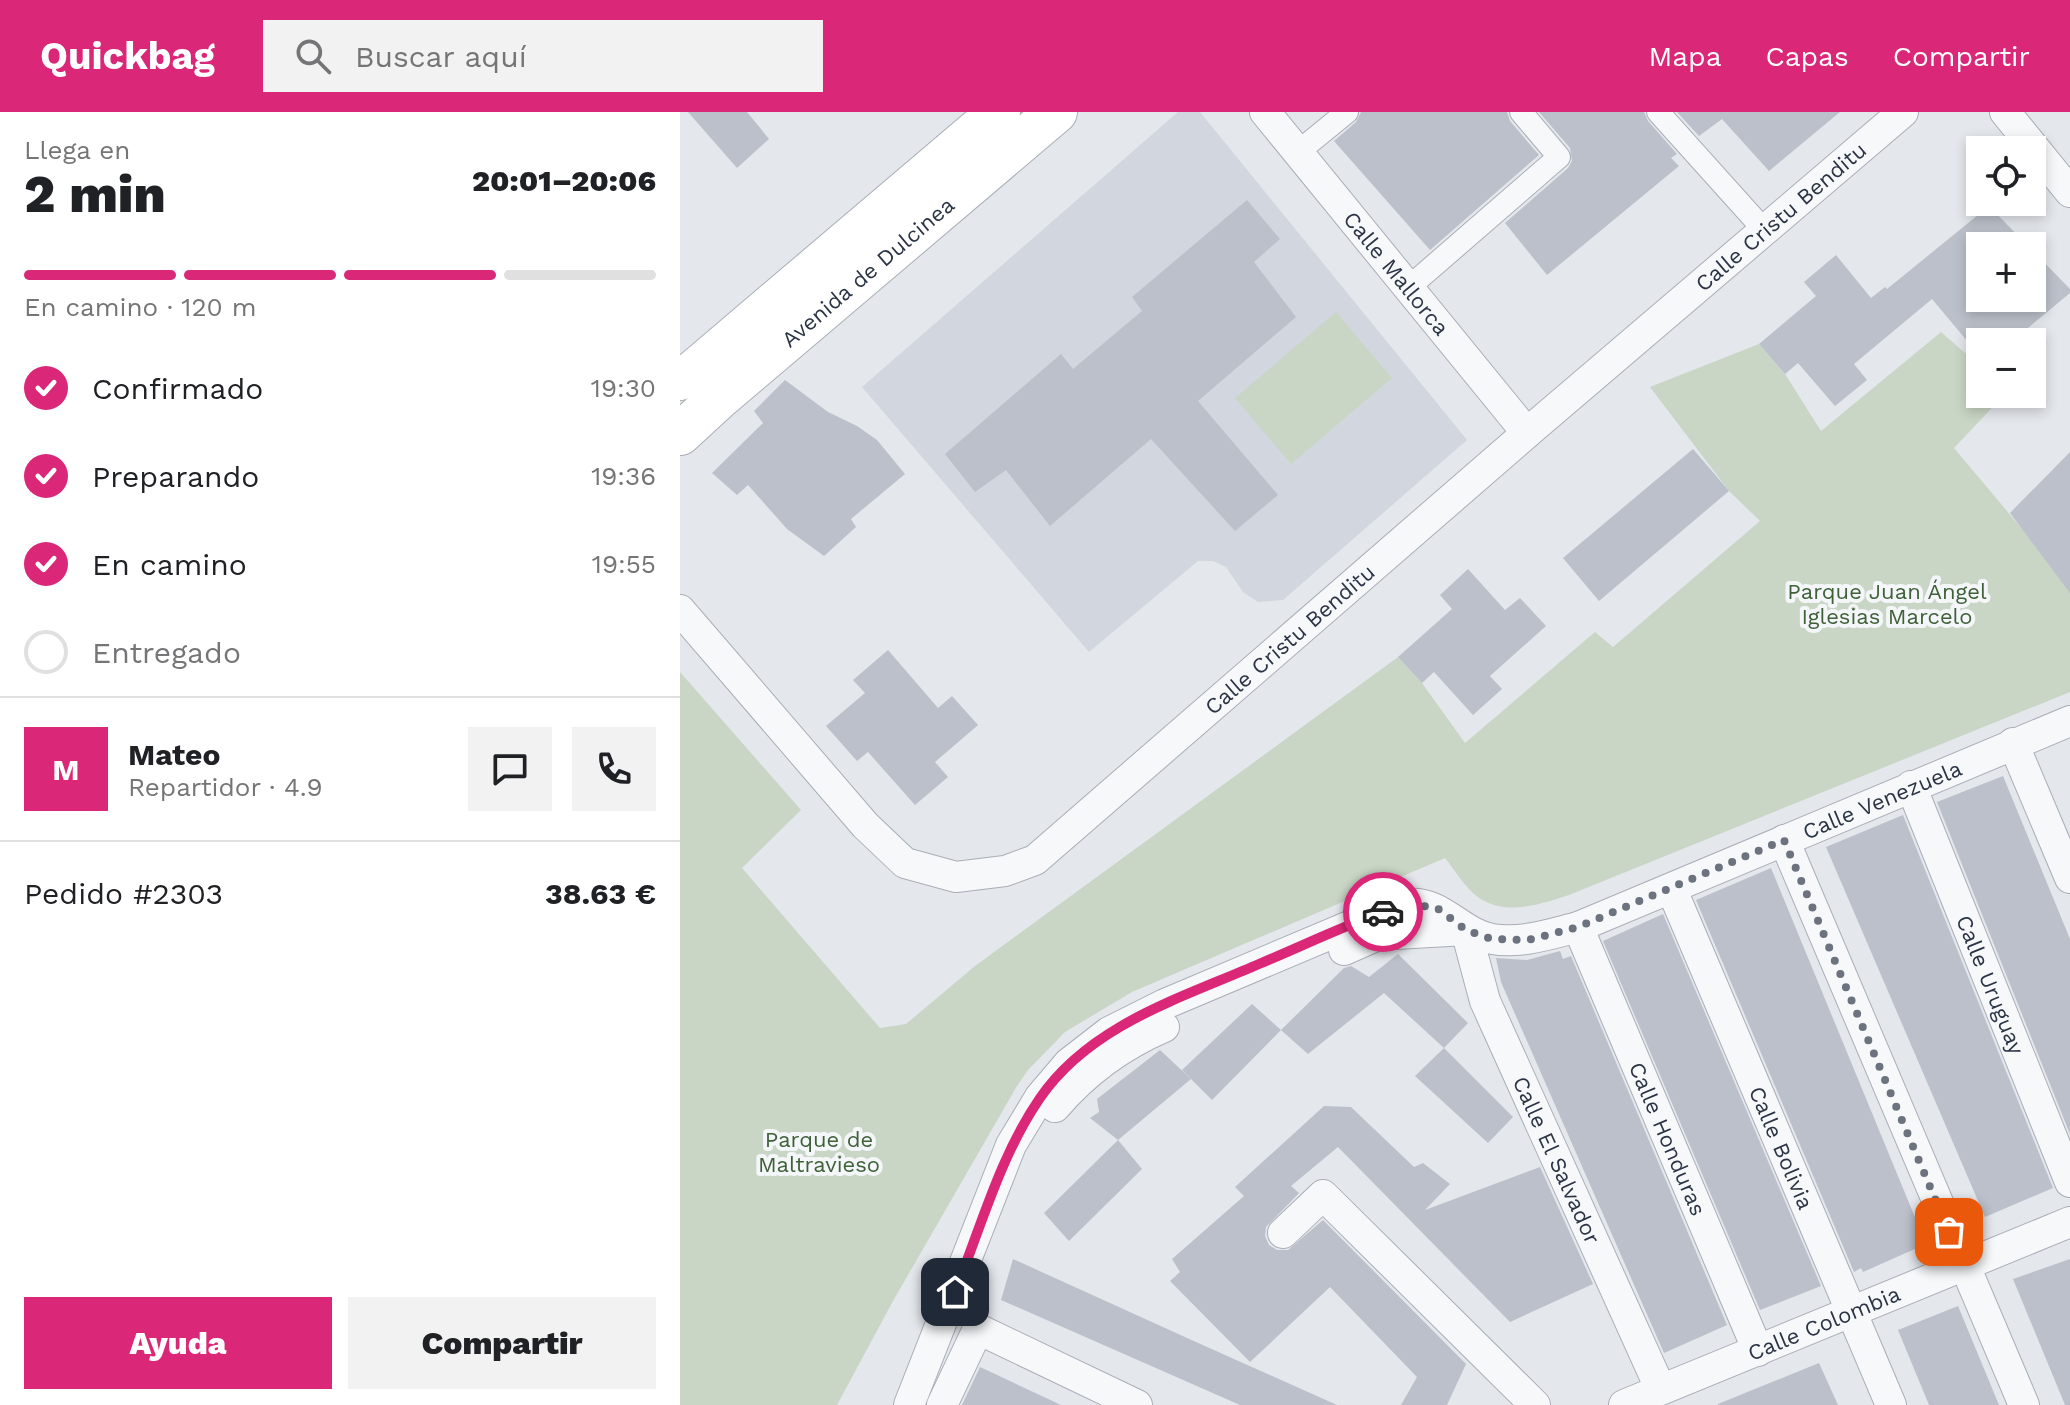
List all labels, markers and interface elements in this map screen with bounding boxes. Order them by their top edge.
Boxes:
search box [263,20,823,92]
text: Quickbag [40,34,215,78]
icon: search [291,34,335,78]
text: Buscar aquí [355,39,527,74]
text: Mapa [1648,40,1721,73]
text: Capas [1765,40,1849,73]
text: Compartir [1893,40,2030,73]
text: Llega en [24,135,130,165]
map controls [1966,136,2046,408]
button: locate [1966,136,2046,216]
street label: Calle Cristu Benditu [1690,137,1871,296]
text: 20:01–20:06 [472,163,656,198]
text: 2 min [24,164,166,225]
street label: Avenida de Dulcinea [777,192,959,352]
street label: Calle Mallorca [1339,206,1454,340]
button: + [1966,232,2046,312]
text: En camino · 120 m [24,292,256,322]
button: − [1966,328,2046,408]
icon: check [24,366,68,410]
text: Confirmado [92,371,263,406]
text: 19:30 [591,373,656,403]
icon: check [24,454,68,498]
text: Preparando [92,459,259,494]
text: 19:36 [591,461,656,491]
icon: check [24,542,68,586]
text: En camino [92,547,247,582]
text: 19:55 [592,549,656,579]
street label: Calle Cristu Benditu [1200,559,1379,719]
park label: Parque Juan Ángel Iglesias Marcelo [1787,579,1987,629]
text: Entregado [92,635,241,670]
button: chat [468,727,552,811]
button: phone [572,727,656,811]
text: Mateo [128,737,220,772]
text: M [52,752,80,787]
street label: Calle Venezuela [1799,755,1965,844]
text: Repartidor · 4.9 [128,772,323,802]
courier [1343,872,1423,952]
text: Pedido #2303 [24,876,223,911]
text: 38.63 € [545,876,656,911]
icon: car [1361,890,1405,934]
street label: Calle Uruguay [1952,911,2030,1058]
street label: Calle Honduras [1624,1058,1711,1219]
street label: Calle El Salvador [1508,1072,1606,1248]
street label: Calle Bolivia [1744,1082,1819,1213]
park label: Parque de Maltravieso [758,1127,880,1177]
pin [1915,1198,1983,1266]
icon: bag [1927,1210,1971,1254]
pin [921,1258,989,1326]
icon: home [933,1270,977,1314]
street label: Calle Colombia [1744,1281,1904,1365]
button: Ayuda [24,1297,332,1389]
button: Compartir [348,1297,656,1389]

